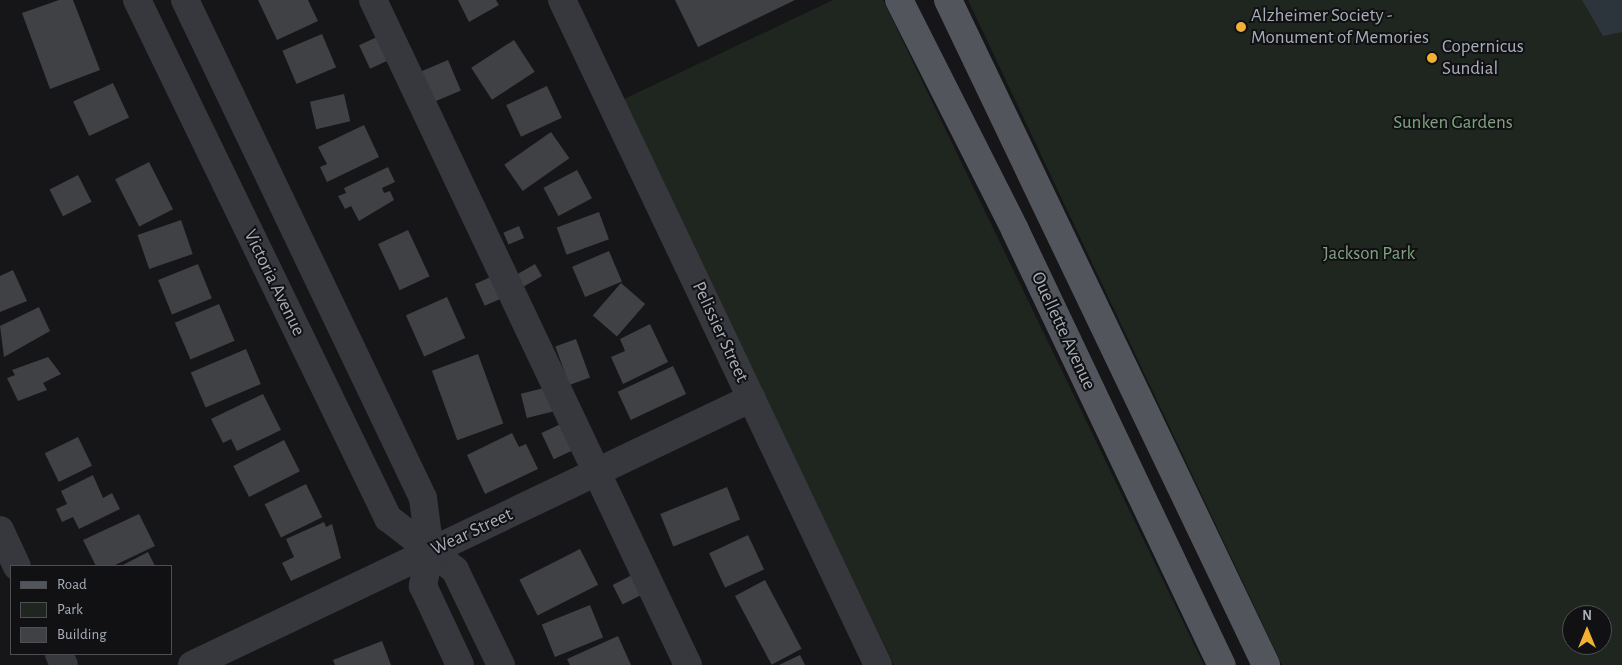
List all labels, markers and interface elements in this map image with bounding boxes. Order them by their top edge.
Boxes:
place label: Alzheimer Society - Monument of Memories [1251,5,1429,49]
marker: Alzheimer Society - Monument of Memories [1235,21,1247,33]
place label: Copernicus Sundial [1442,36,1524,80]
marker: Copernicus Sundial [1426,52,1438,64]
park label: Sunken Gardens [1393,112,1513,134]
street label: Victoria Avenue [238,226,310,340]
park label: Jackson Park [1323,243,1415,265]
street label: Ouellette Avenue [1026,268,1100,394]
street label: Pelissier Street [687,278,753,386]
street label: Wear Street [428,503,516,561]
legend [10,565,172,655]
text: Road [57,577,87,592]
text: Park [57,602,83,617]
north arrow [1562,605,1612,655]
text: N [1582,609,1592,623]
text: Building [57,627,107,642]

